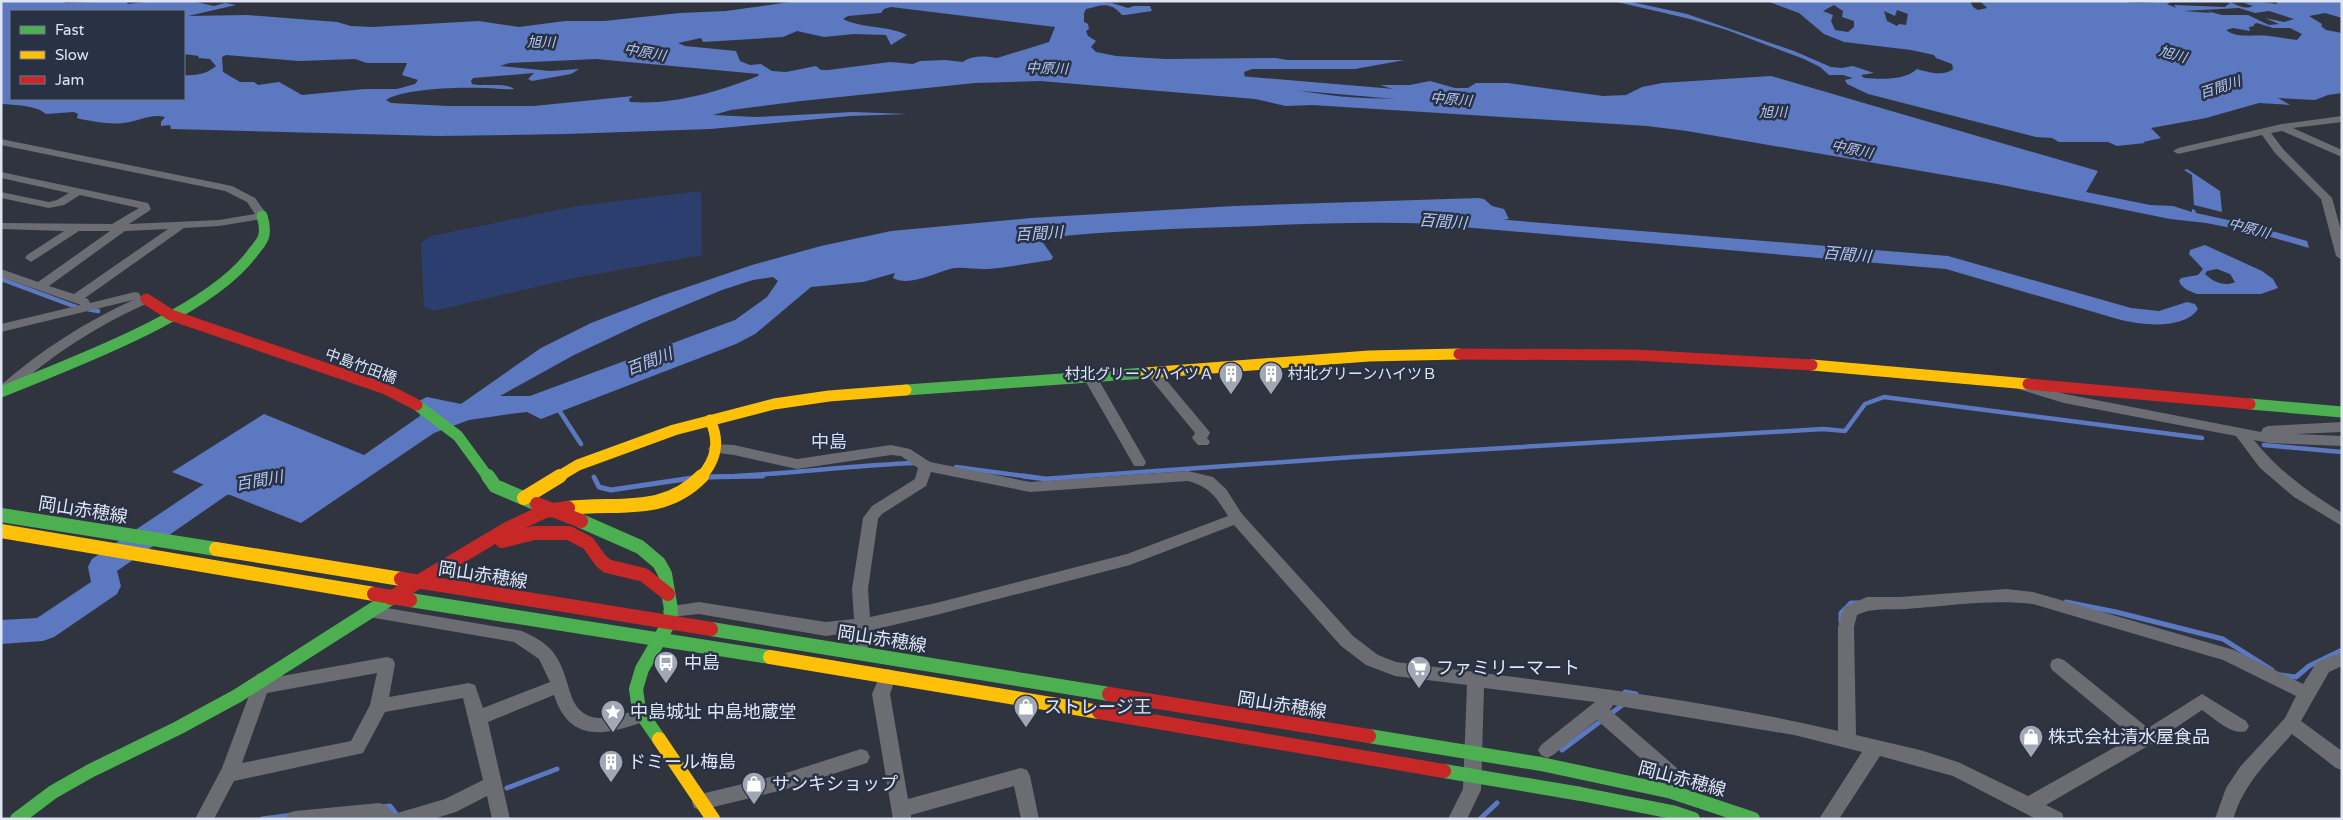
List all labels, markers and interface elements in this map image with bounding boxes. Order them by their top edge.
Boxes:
legend [10,10,185,100]
text: Fast [55,21,85,39]
water label: 旭川 [527,34,557,51]
water label: 中原川 [623,40,669,65]
water label: 旭川 [2157,42,2191,67]
text: Slow [55,46,89,64]
water label: 中原川 [1026,59,1070,78]
text: Jam [55,71,84,89]
water label: 百間川 [2198,72,2245,102]
water label: 中原川 [1429,89,1475,110]
water label: 旭川 [1759,104,1789,121]
water label: 中原川 [1830,137,1876,163]
water label: 百間川 [1418,210,1470,234]
water label: 中原川 [2226,215,2273,243]
water label: 百間川 [1015,223,1066,245]
water label: 百間川 [1822,243,1874,267]
water label: 百間川 [623,343,677,380]
street label: 中島竹田橋 [323,345,399,387]
building icon: 村北グリーンハイツＡ [1218,361,1244,395]
building icon: 村北グリーンハイツＢ [1258,361,1284,395]
place label: 村北グリーンハイツＡ [1065,365,1214,383]
place label: 村北グリーンハイツＢ [1288,365,1437,383]
district label: 中島 [811,431,847,453]
water label: 百間川 [234,467,287,495]
street label: 岡山赤穂線 [37,492,129,528]
street label: 岡山赤穂線 [437,557,529,593]
street label: 岡山赤穂線 [836,621,928,657]
bus stop icon: 中島 [653,650,679,684]
place label: 中島 [684,652,720,674]
supermarket icon: ファミリーマート [1406,655,1432,689]
place label: ファミリーマート [1436,657,1580,679]
street label: 岡山赤穂線 [1236,687,1328,723]
shop icon: ストレージ王 [1013,694,1039,728]
place label: ストレージ王 [1044,696,1152,718]
place icon: 中島城址 中島地蔵堂 [600,699,626,733]
place label: 中島城址 中島地蔵堂 [630,701,797,723]
shop icon: 株式会社清水屋食品 [2018,724,2044,758]
place label: 株式会社清水屋食品 [2048,726,2210,748]
building icon: ドミール梅島 [598,749,624,783]
place label: ドミール梅島 [628,751,736,773]
street label: 岡山赤穂線 [1636,757,1728,801]
shop icon: サンキショップ [741,771,767,805]
place label: サンキショップ [772,773,898,795]

